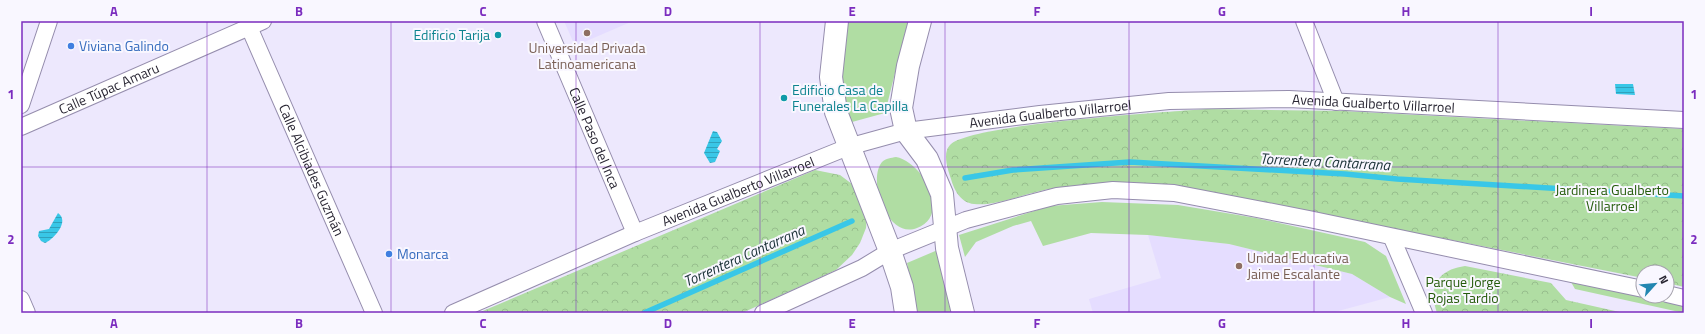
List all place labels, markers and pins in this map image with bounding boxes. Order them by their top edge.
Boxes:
place label: Edificio Tarija [413,24,490,45]
marker: Universidad Privada Latinoamericana [582,28,592,38]
marker: Edificio Tarija [493,30,503,40]
place label: Viviana Galindo [79,35,169,56]
place label: Universidad Privada Latinoamericana [529,37,645,74]
marker: Viviana Galindo [66,41,76,51]
place label: Edificio Casa de Funerales La Capilla [792,79,908,116]
marker: Edificio Casa de Funerales La Capilla [779,93,789,103]
place label: Monarca [397,243,448,264]
place label: Unidad Educativa Jaime Escalante [1247,247,1349,284]
marker: Monarca [384,249,394,259]
marker: Unidad Educativa Jaime Escalante [1234,261,1244,271]

